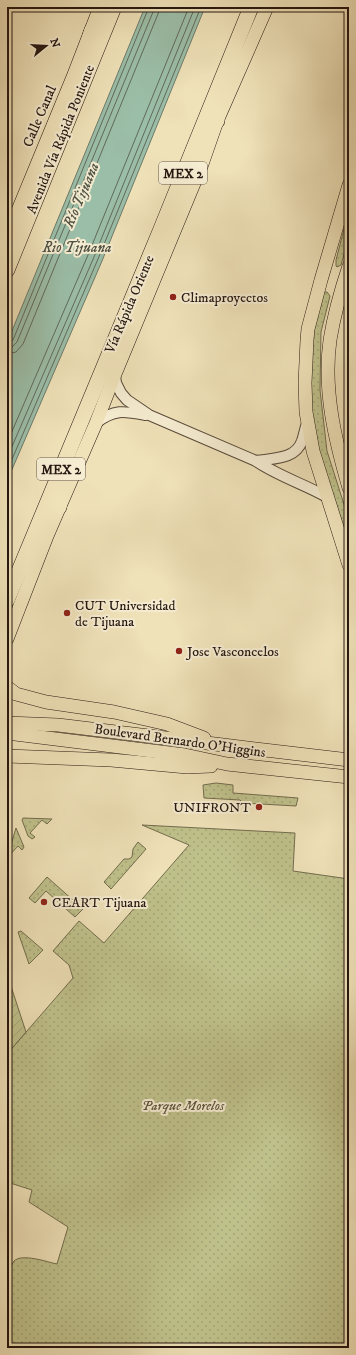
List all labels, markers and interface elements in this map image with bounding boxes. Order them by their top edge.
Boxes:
north arrow [26,26,66,66]
text: N [47,37,63,50]
street label: Avenida Vía Rápida Poniente [23,62,99,217]
street label: Calle Canal [19,82,61,150]
water label: Río Tijuana [59,160,104,232]
road number: MEX 2 [159,162,207,184]
water label: Rio Tijuana [41,238,112,257]
street label: Vía Rápida Oriente [101,252,159,357]
place label: Climaproyectos [181,289,268,307]
marker: Climaproyectos [168,292,178,302]
road number: MEX 2 [37,458,85,480]
place label: CUT Universidad de Tijuana [75,597,176,631]
marker: CUT Universidad de Tijuana [62,608,72,618]
place label: Jose Vasconcelos [185,643,279,661]
marker: Jose Vasconcelos [174,646,184,656]
street label: Boulevard Bernardo O'Higgins [93,720,267,762]
place label: UNIFRONT [173,799,251,817]
marker: UNIFRONT [254,802,264,812]
place label: CEART Tijuana [52,894,147,912]
marker: CEART Tijuana [39,897,49,907]
park label: Parque Morelos [142,1097,225,1115]

